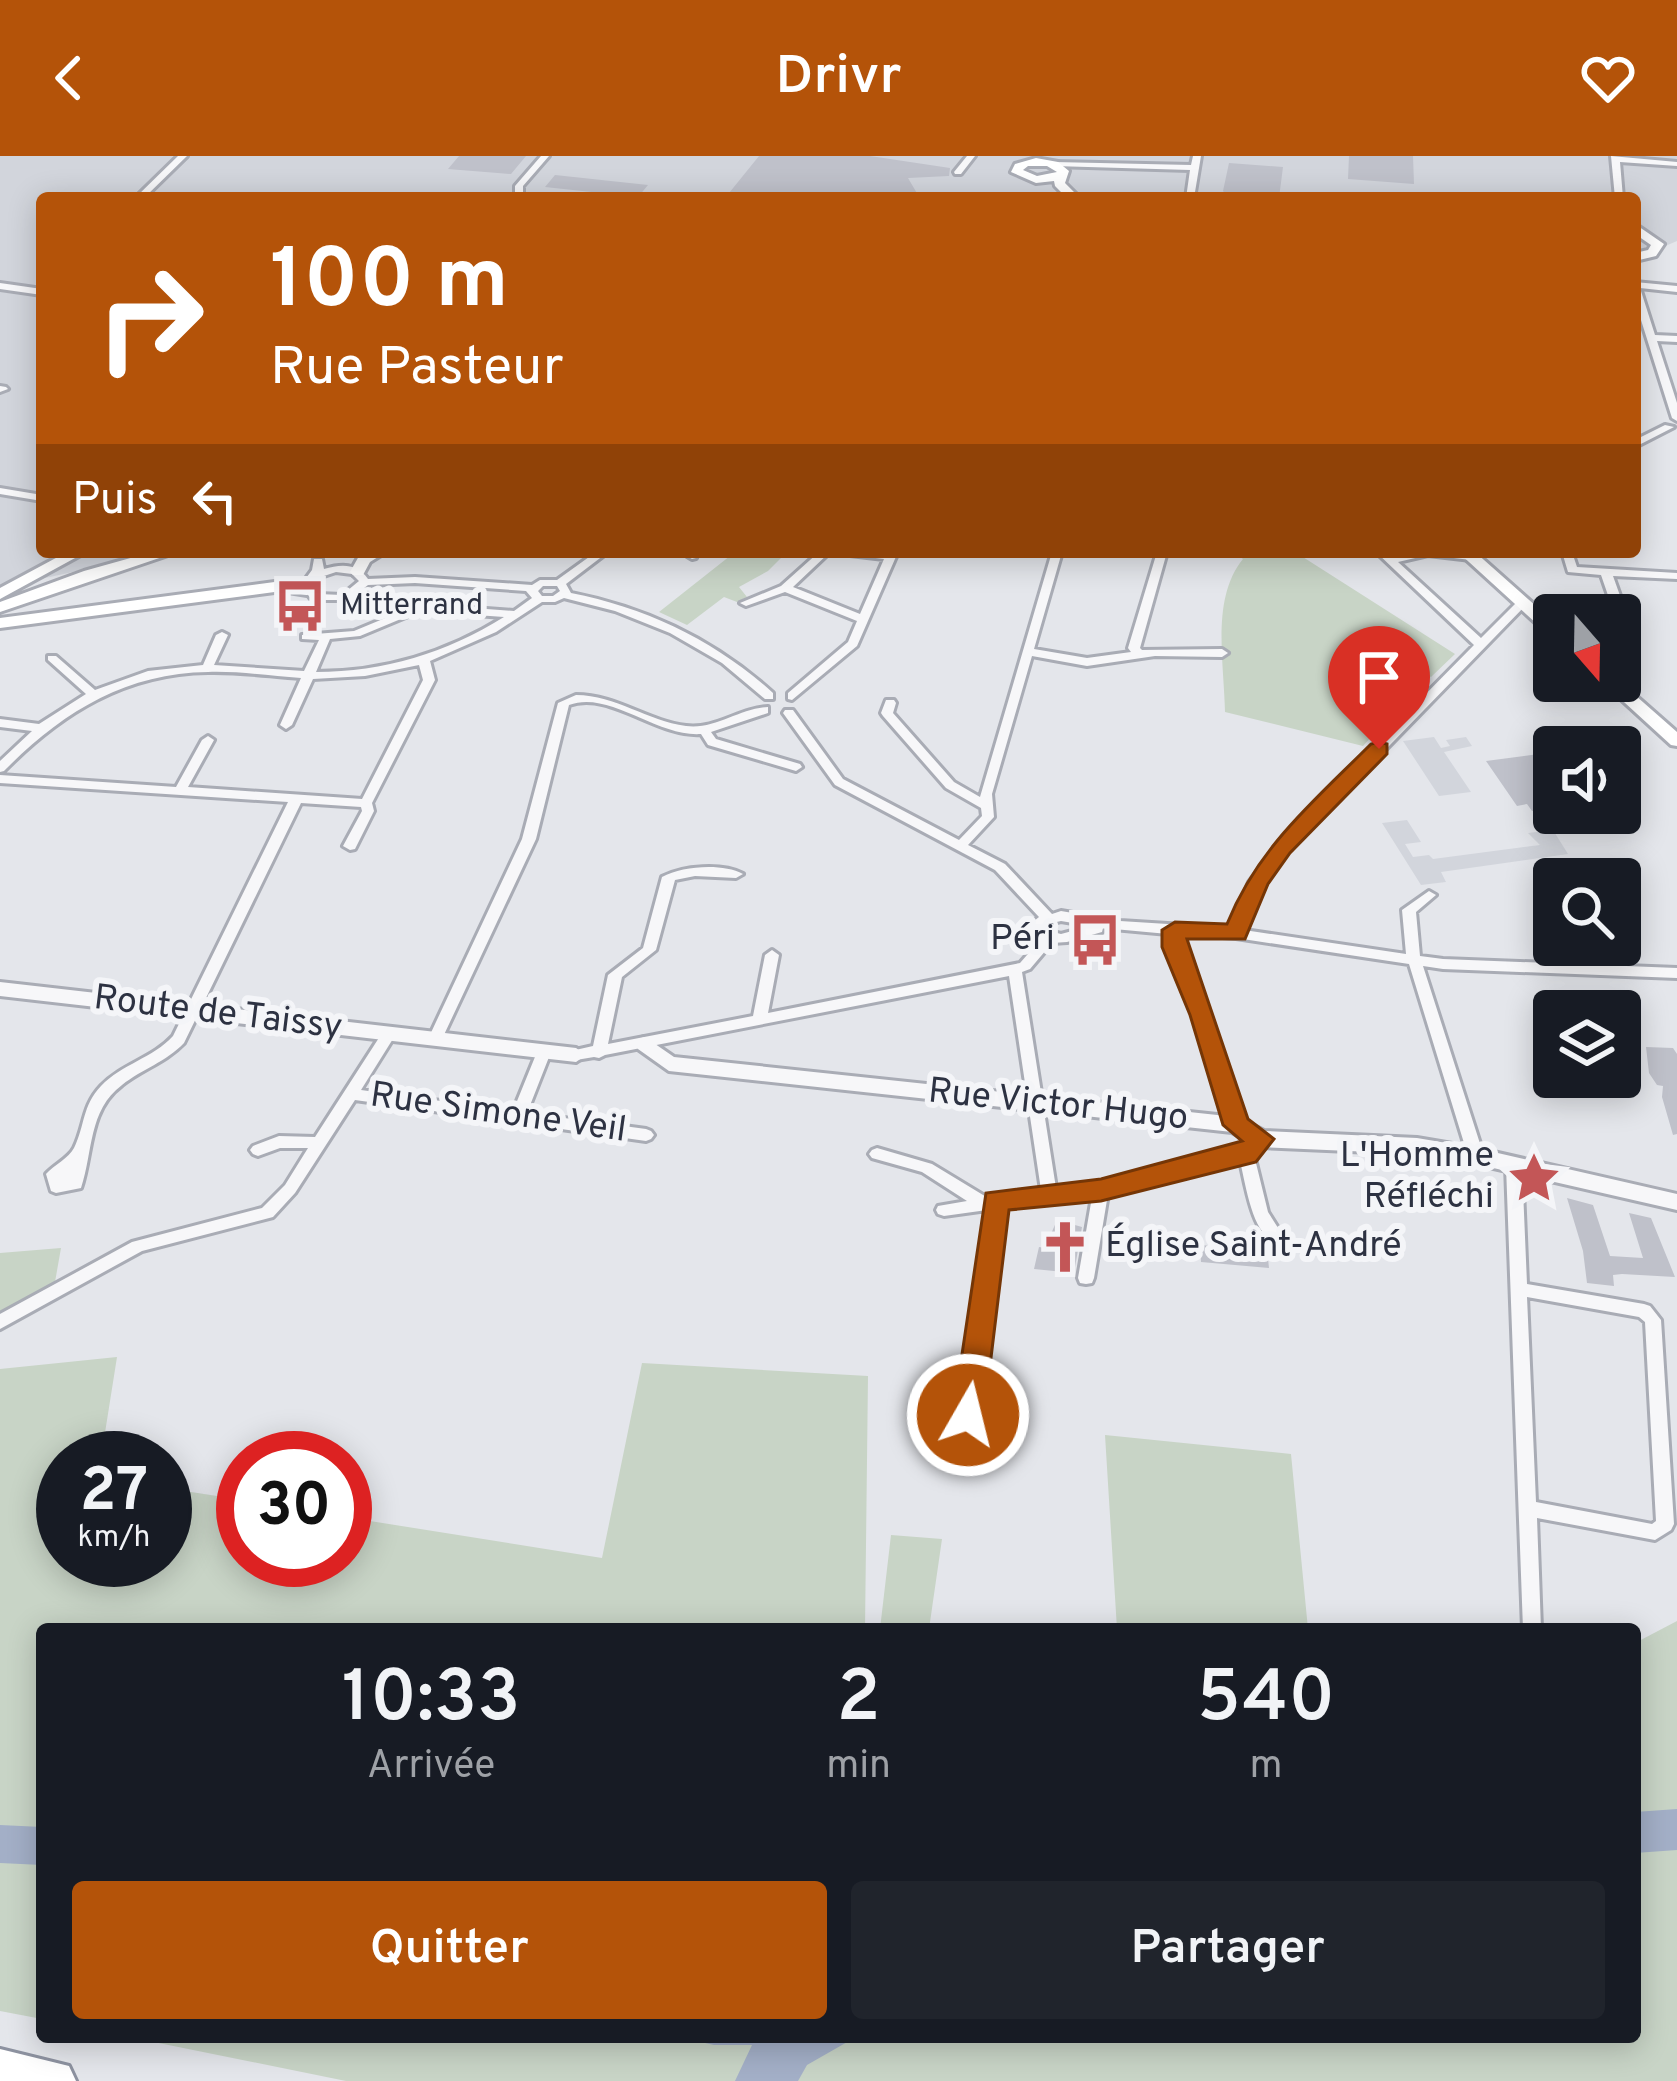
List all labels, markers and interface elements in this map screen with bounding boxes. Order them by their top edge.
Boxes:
text: Drivr [775,44,902,113]
icon: back [36,45,102,111]
icon: heart [1575,45,1641,111]
text: 100 m [270,231,509,337]
icon: right [72,240,228,396]
text: Rue Pasteur [270,335,564,404]
icon: left [182,468,248,534]
text: Puis [72,473,158,530]
bus stop icon: Mitterrand [271,577,329,635]
place label: Mitterrand [340,588,483,625]
north arrow [1533,594,1641,702]
map controls [1533,594,1641,1098]
pin [1328,626,1430,749]
icon: arrive [1346,644,1412,710]
button: sound [1533,726,1641,834]
button: search [1533,858,1641,966]
bus stop icon: Péri [1066,911,1124,969]
place label: Péri [990,917,1055,963]
street label: Route de Taissy [91,976,345,1052]
button: layers [1533,990,1641,1098]
street label: Rue Victor Hugo [926,1069,1190,1143]
street label: Rue Simone Veil [367,1073,629,1155]
place label: L'Homme Réfléchi [1340,1134,1494,1221]
place icon: L'Homme Réfléchi [1505,1149,1563,1207]
church icon: Église Saint-André [1036,1218,1094,1276]
place label: Église Saint-André [1105,1222,1402,1270]
position arrow [905,1352,1031,1478]
speed limit sign: 30 [216,1431,372,1587]
text: 27 [80,1456,148,1532]
text: km/h [78,1520,150,1557]
text: 10:33 [342,1655,520,1747]
text: 2 [837,1655,881,1747]
text: 540 [1197,1655,1335,1747]
text: Arrivée [367,1743,495,1792]
text: min [826,1743,891,1792]
text: m [1250,1743,1283,1792]
button: Quitter [72,1881,827,2019]
button: Partager [851,1881,1605,2019]

